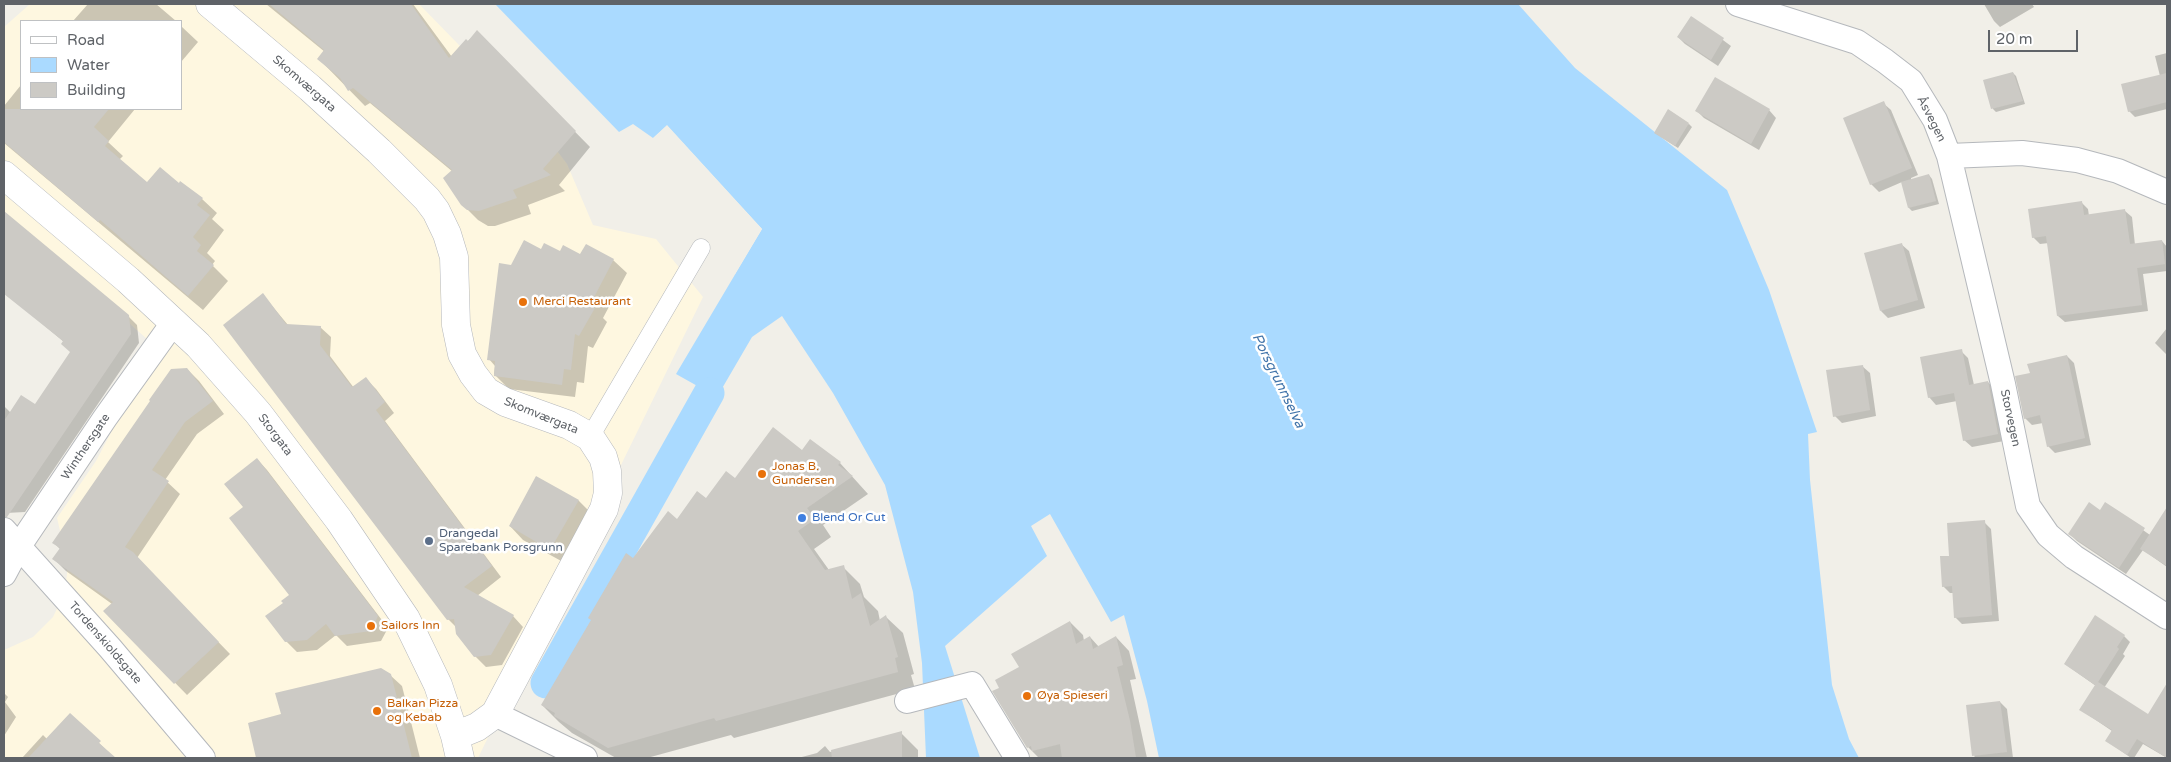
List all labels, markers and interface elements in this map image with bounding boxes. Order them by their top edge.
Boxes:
legend [20,20,182,110]
scale bar [1991,20,2081,52]
text: 20 m [1996,30,2033,48]
text: Road [67,31,105,49]
street label: Skomværgata [269,53,339,115]
text: Water [67,56,110,74]
text: Building [67,81,126,99]
street label: Åsvegen [1913,94,1949,144]
place label: Merci Restaurant [533,295,631,309]
marker: Merci Restaurant [517,296,529,308]
water label: Porsgrunnselva [1248,331,1308,431]
street label: Storvegen [1997,388,2023,448]
street label: Skomværgata [502,395,580,437]
street label: Winthersgate [59,411,113,483]
street label: Storgata [255,411,295,459]
place label: Jonas B. Gundersen [772,460,835,488]
marker: Jonas B. Gundersen [756,468,768,480]
place label: Blend Or Cut [812,511,885,525]
marker: Blend Or Cut [796,512,808,524]
place label: Drangedal Sparebank Porsgrunn [439,527,563,555]
marker: Drangedal Sparebank Porsgrunn [423,535,435,547]
street label: Tordenskioldsgate [65,599,145,687]
place label: Sailors Inn [381,619,440,633]
marker: Sailors Inn [365,620,377,632]
place label: Øya Spieseri [1037,689,1108,703]
marker: Øya Spieseri [1021,690,1033,702]
place label: Balkan Pizza og Kebab [387,697,458,725]
marker: Balkan Pizza og Kebab [371,705,383,717]

